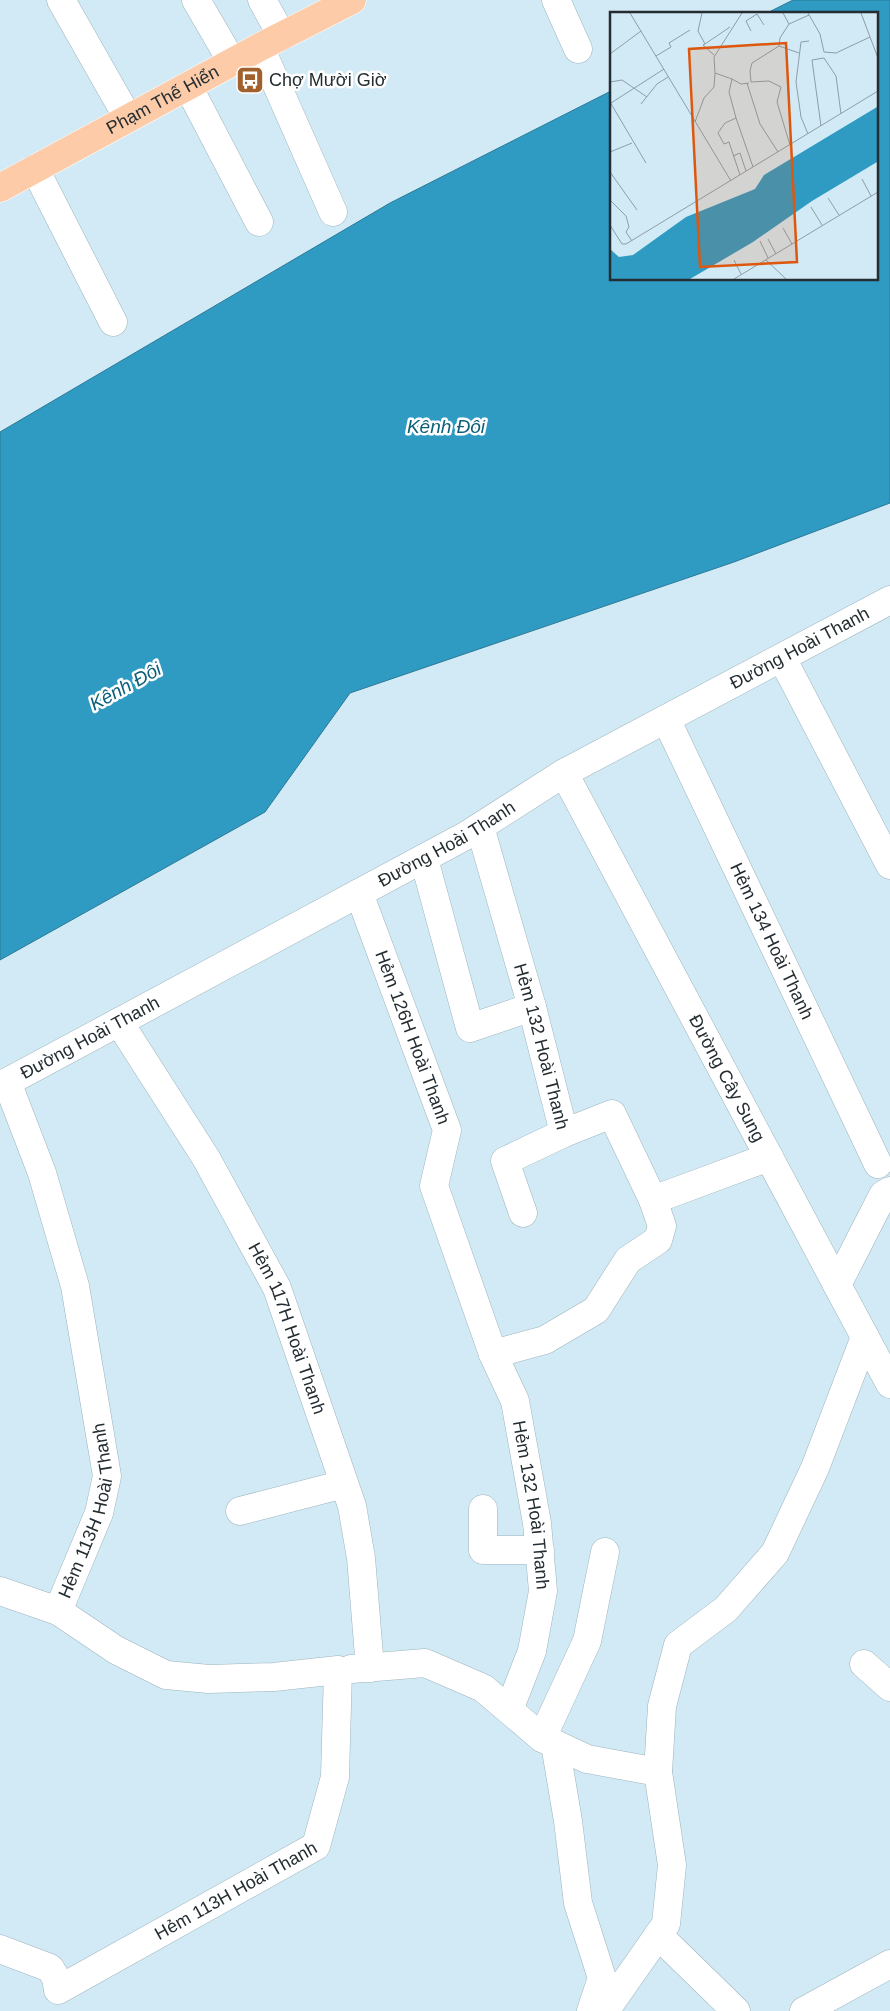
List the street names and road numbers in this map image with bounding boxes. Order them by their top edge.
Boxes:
street label: Phạm Thế Hiển [103,61,222,138]
street label: Đường Hoài Thanh [727,603,873,693]
street label: Đường Hoài Thanh [375,797,519,891]
street label: Hẻm 134 Hoài Thanh [726,860,818,1023]
street label: Hẻm 126H Hoài Thanh [371,948,454,1127]
street label: Hẻm 132 Hoài Thanh [510,961,573,1132]
street label: Đường Hoài Thanh [17,992,163,1083]
street label: Đường Cây Sung [685,1011,769,1145]
street label: Hẻm 117H Hoài Thanh [244,1239,330,1417]
street label: Hẻm 132 Hoài Thanh [509,1419,553,1590]
street label: Hẻm 113H Hoài Thanh [55,1422,117,1601]
street label: Hẻm 113H Hoài Thanh [151,1838,320,1944]

